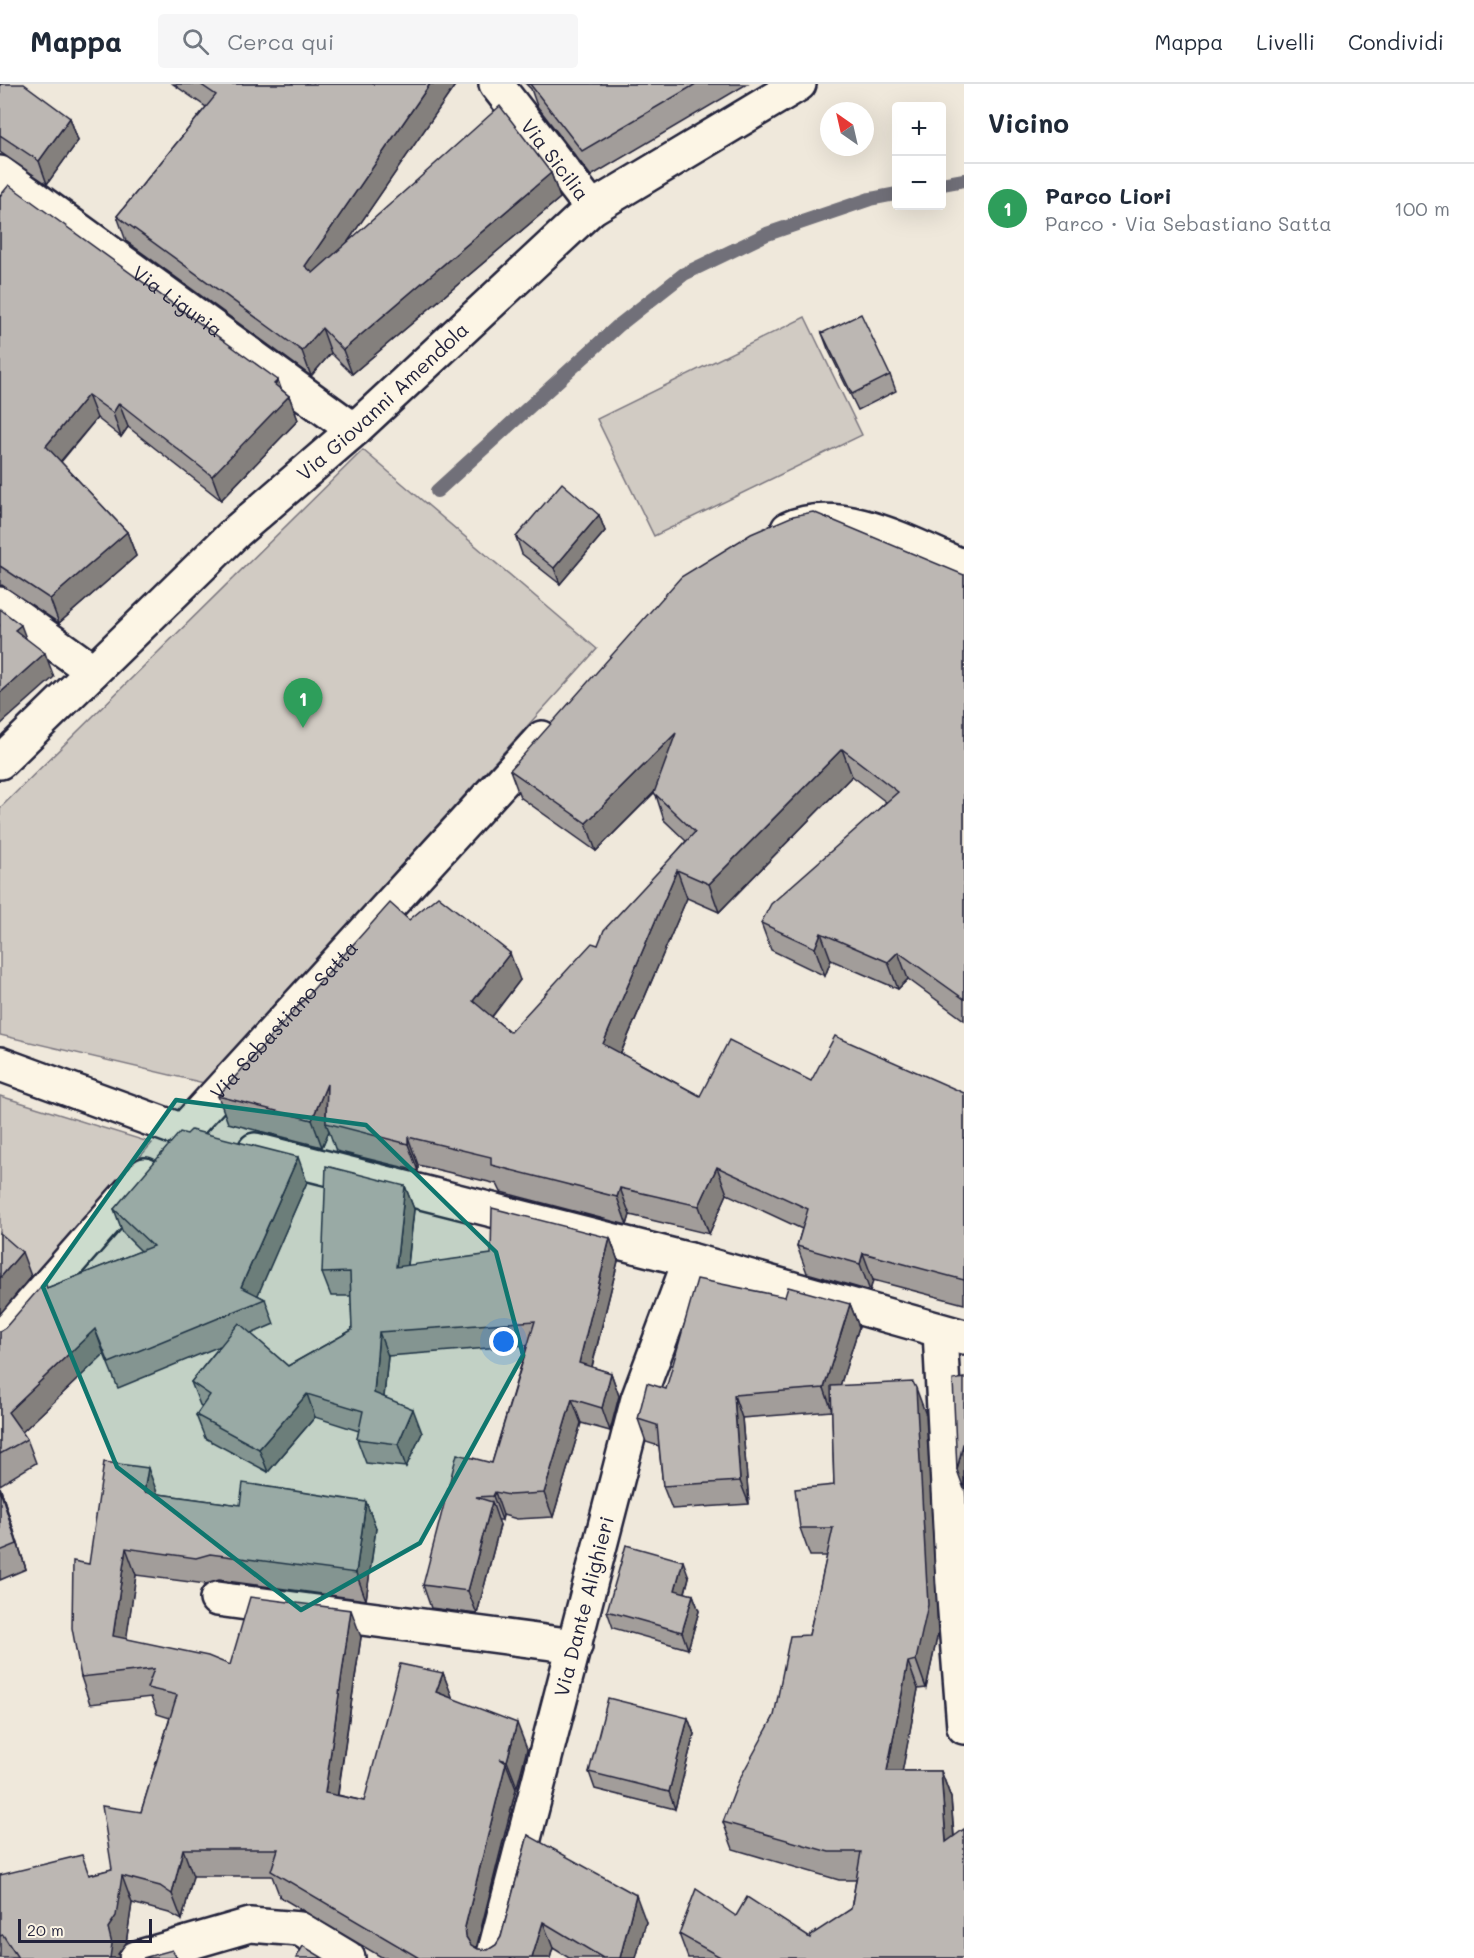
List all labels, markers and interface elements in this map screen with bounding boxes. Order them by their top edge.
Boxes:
search box [158,14,578,68]
text: Mappa [30,23,122,59]
icon: search [179,25,212,58]
text: Cerca qui [227,27,334,56]
text: Mappa [1155,28,1223,55]
text: Livelli [1256,28,1315,55]
text: Condividi [1348,28,1444,55]
north arrow [820,102,874,156]
map controls [892,102,946,210]
button: + [892,102,946,156]
text: Vicino [988,106,1069,140]
street label: Via Sicilia [516,113,595,206]
button: − [892,156,946,210]
text: Parco Liori [1045,181,1172,210]
text: 1 [1003,195,1012,221]
text: 100 m [1394,195,1450,221]
text: Parco · Via Sebastiano Satta [1045,210,1332,236]
street label: Via Liguria [127,259,228,342]
street label: Via Giovanni Amendola [291,316,474,486]
pin: 1 [284,678,322,728]
street label: Via Sebastiano Satta [204,934,363,1105]
your location [489,1327,518,1356]
street label: Via Dante Alighieri [547,1513,619,1699]
scale bar [18,1916,152,1944]
text: 20 m [27,1919,64,1940]

